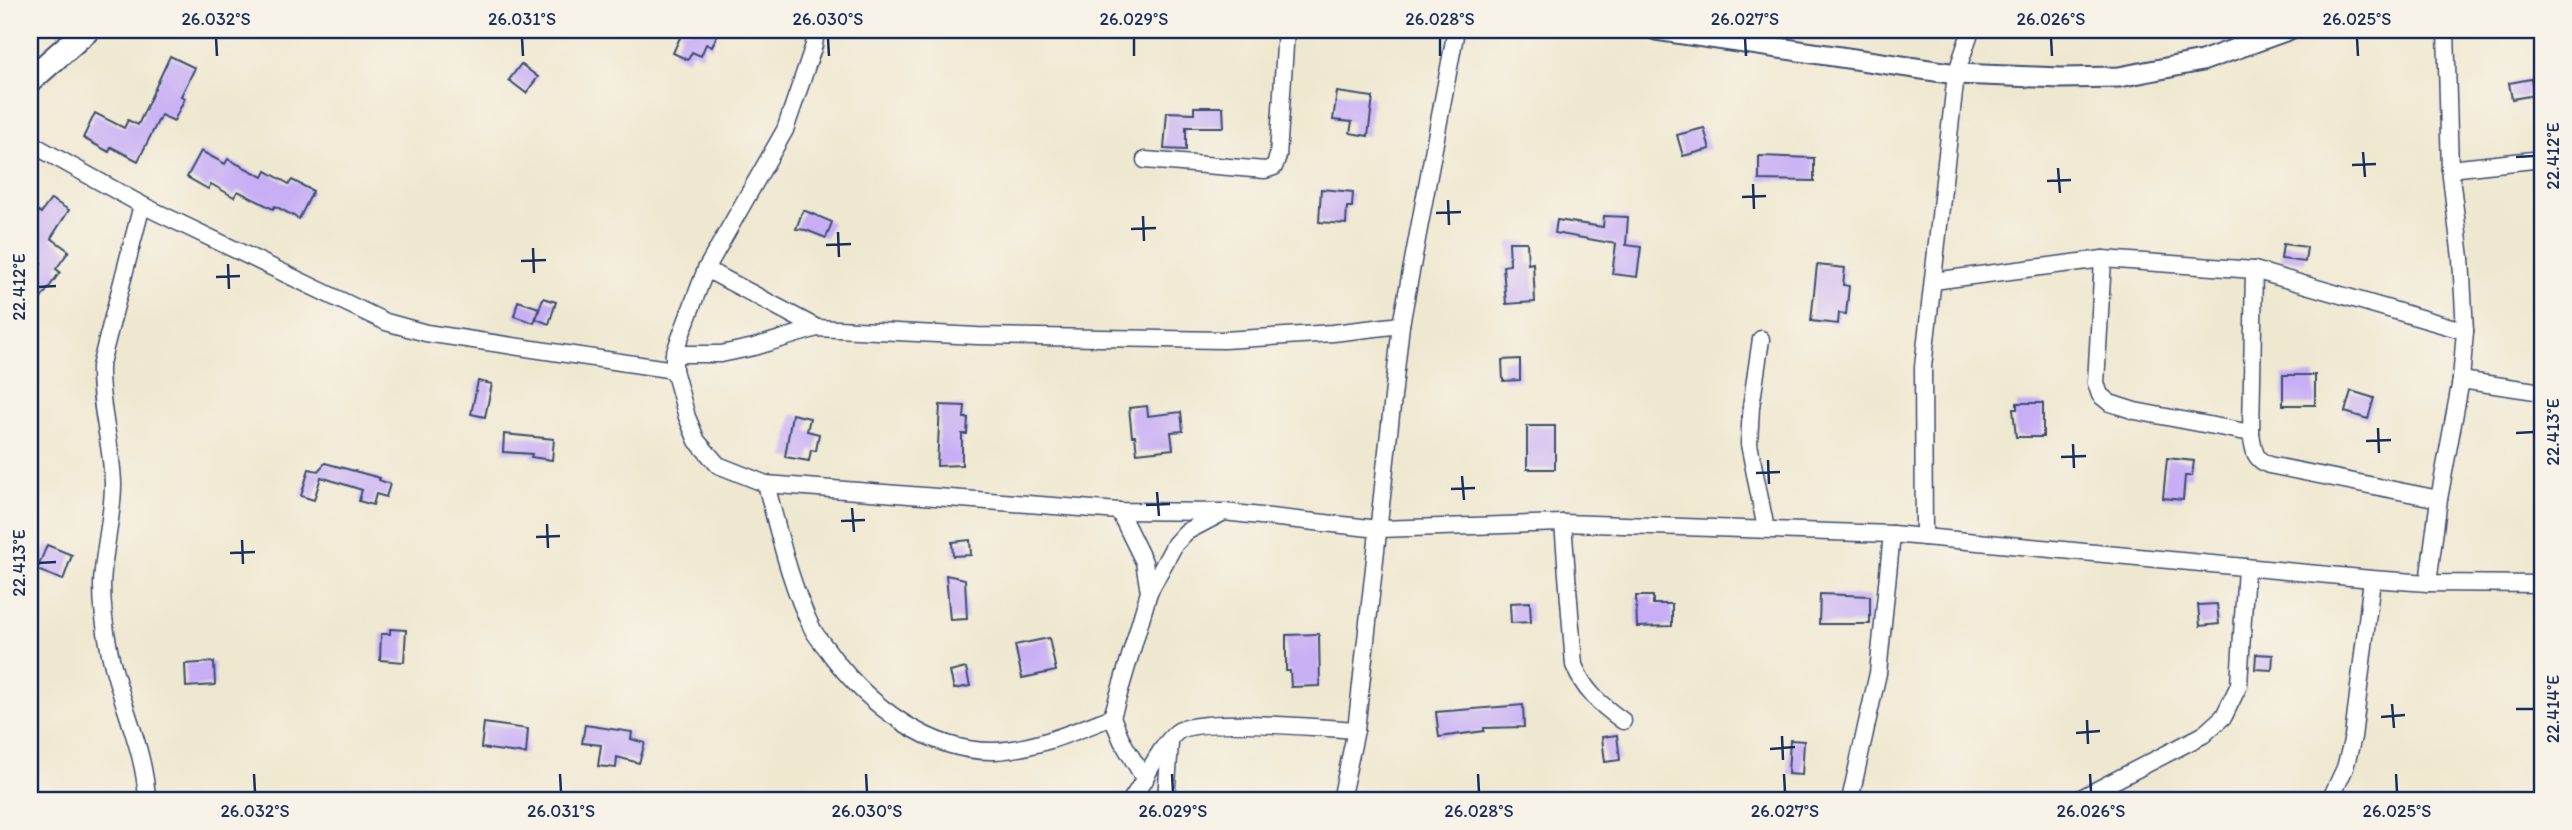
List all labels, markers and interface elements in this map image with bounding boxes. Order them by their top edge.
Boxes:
text: 26.032°S [181,8,251,30]
text: 26.031°S [488,8,556,30]
text: 26.030°S [793,8,863,30]
text: 26.029°S [1100,8,1168,30]
text: 26.028°S [1405,8,1475,30]
text: 26.027°S [1711,8,1779,30]
text: 26.026°S [2017,8,2085,30]
text: 26.025°S [2323,8,2391,30]
text: 22.412°E [2542,122,2564,190]
text: 22.412°E [8,253,30,321]
text: 22.413°E [2542,398,2564,466]
text: 22.413°E [8,529,30,597]
text: 22.414°E [2542,675,2564,743]
text: 26.032°S [220,800,290,822]
text: 26.031°S [527,800,595,822]
text: 26.030°S [832,800,902,822]
text: 26.029°S [1139,800,1207,822]
text: 26.028°S [1444,800,1514,822]
text: 26.027°S [1751,800,1819,822]
text: 26.026°S [2057,800,2125,822]
text: 26.025°S [2363,800,2431,822]

